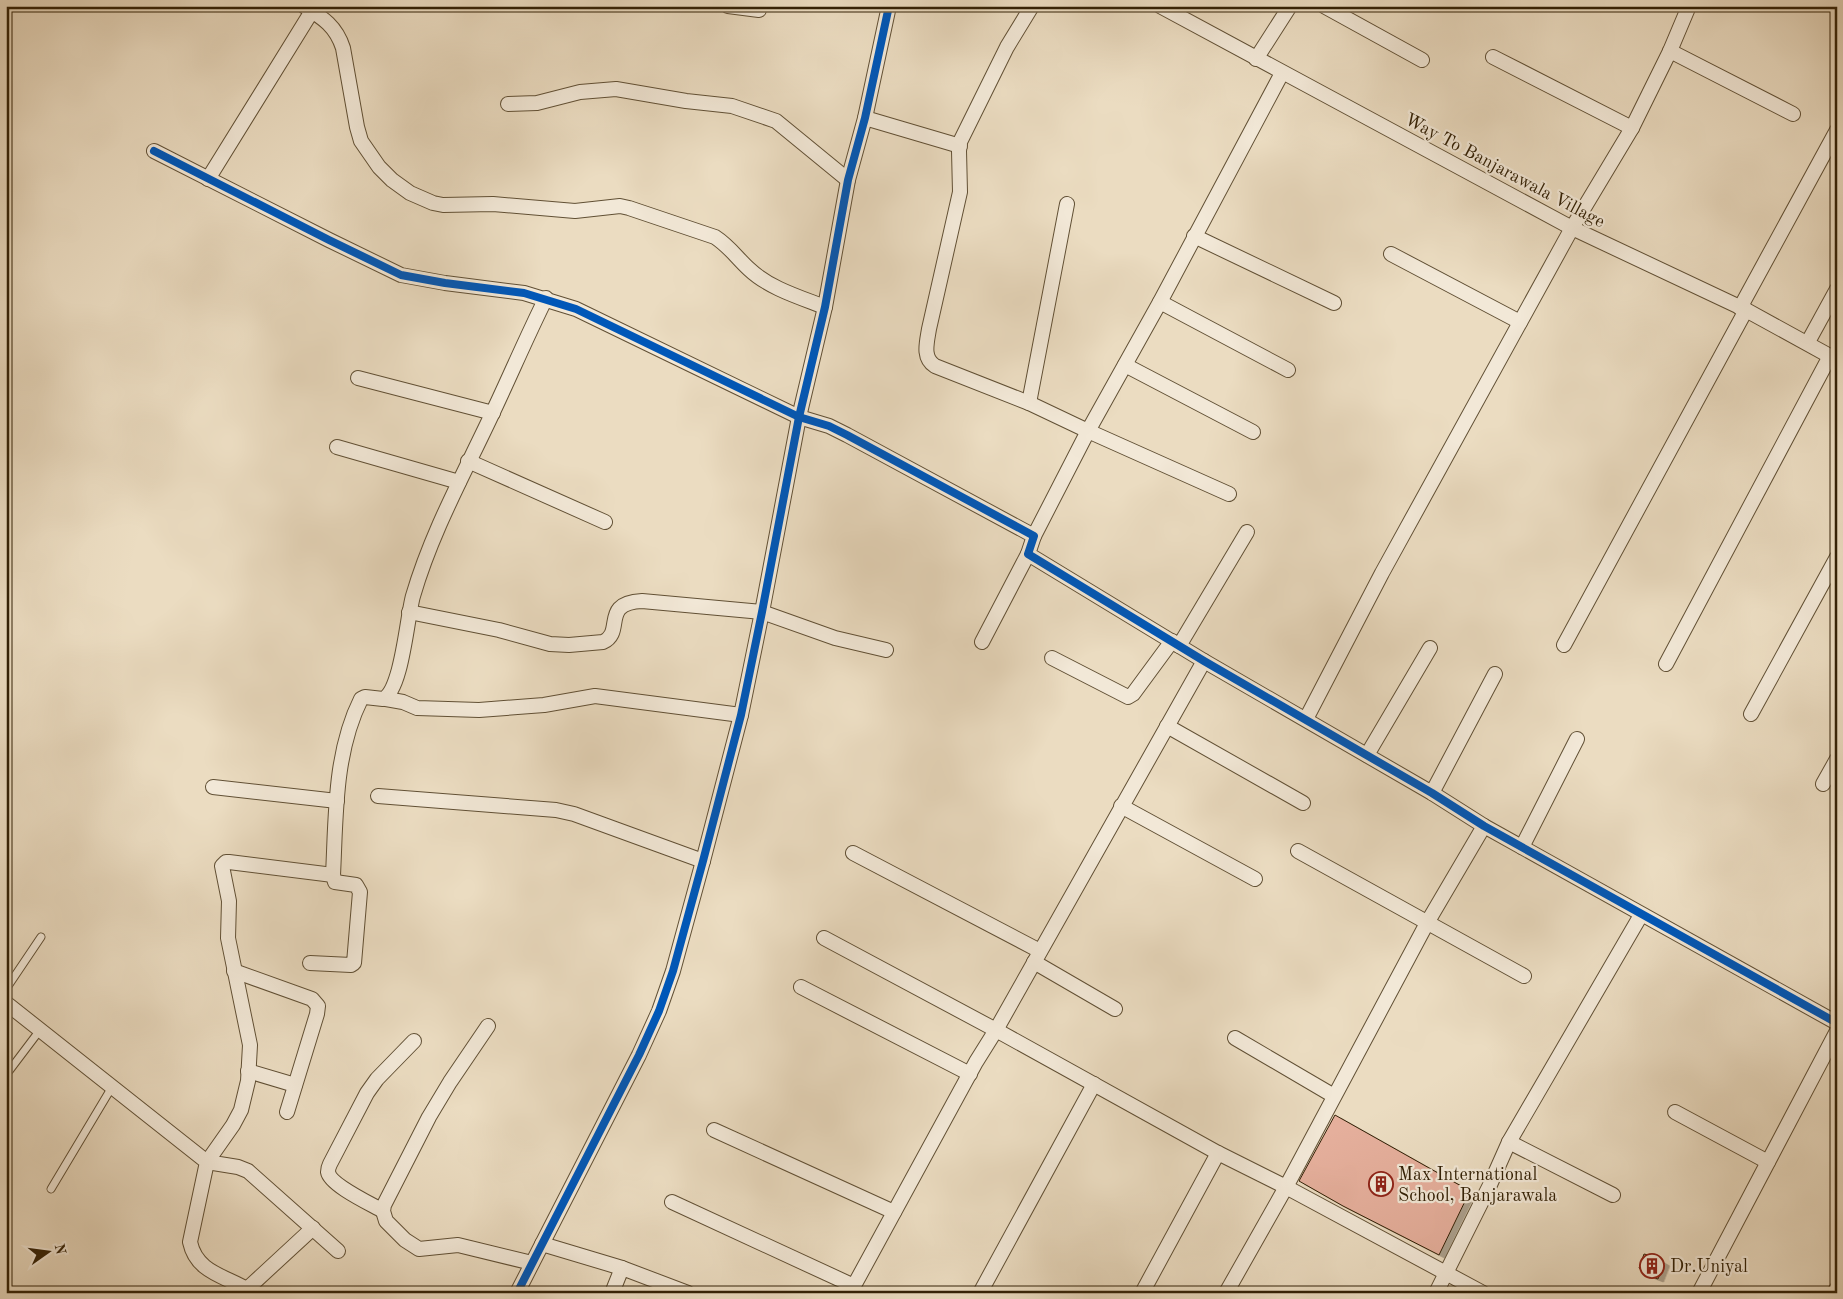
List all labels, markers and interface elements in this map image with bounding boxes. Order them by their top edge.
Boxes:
street label: Way To Banjarawala Village [1402,110,1608,231]
place label: Max International School, Banjarawala [1398,1166,1557,1205]
building icon: Max International School, Banjarawala [1368,1171,1394,1197]
north arrow [22,1226,72,1276]
text: N [52,1242,68,1256]
building icon: Dr.Uniyal [1639,1253,1665,1279]
place label: Dr.Uniyal [1670,1258,1748,1276]

